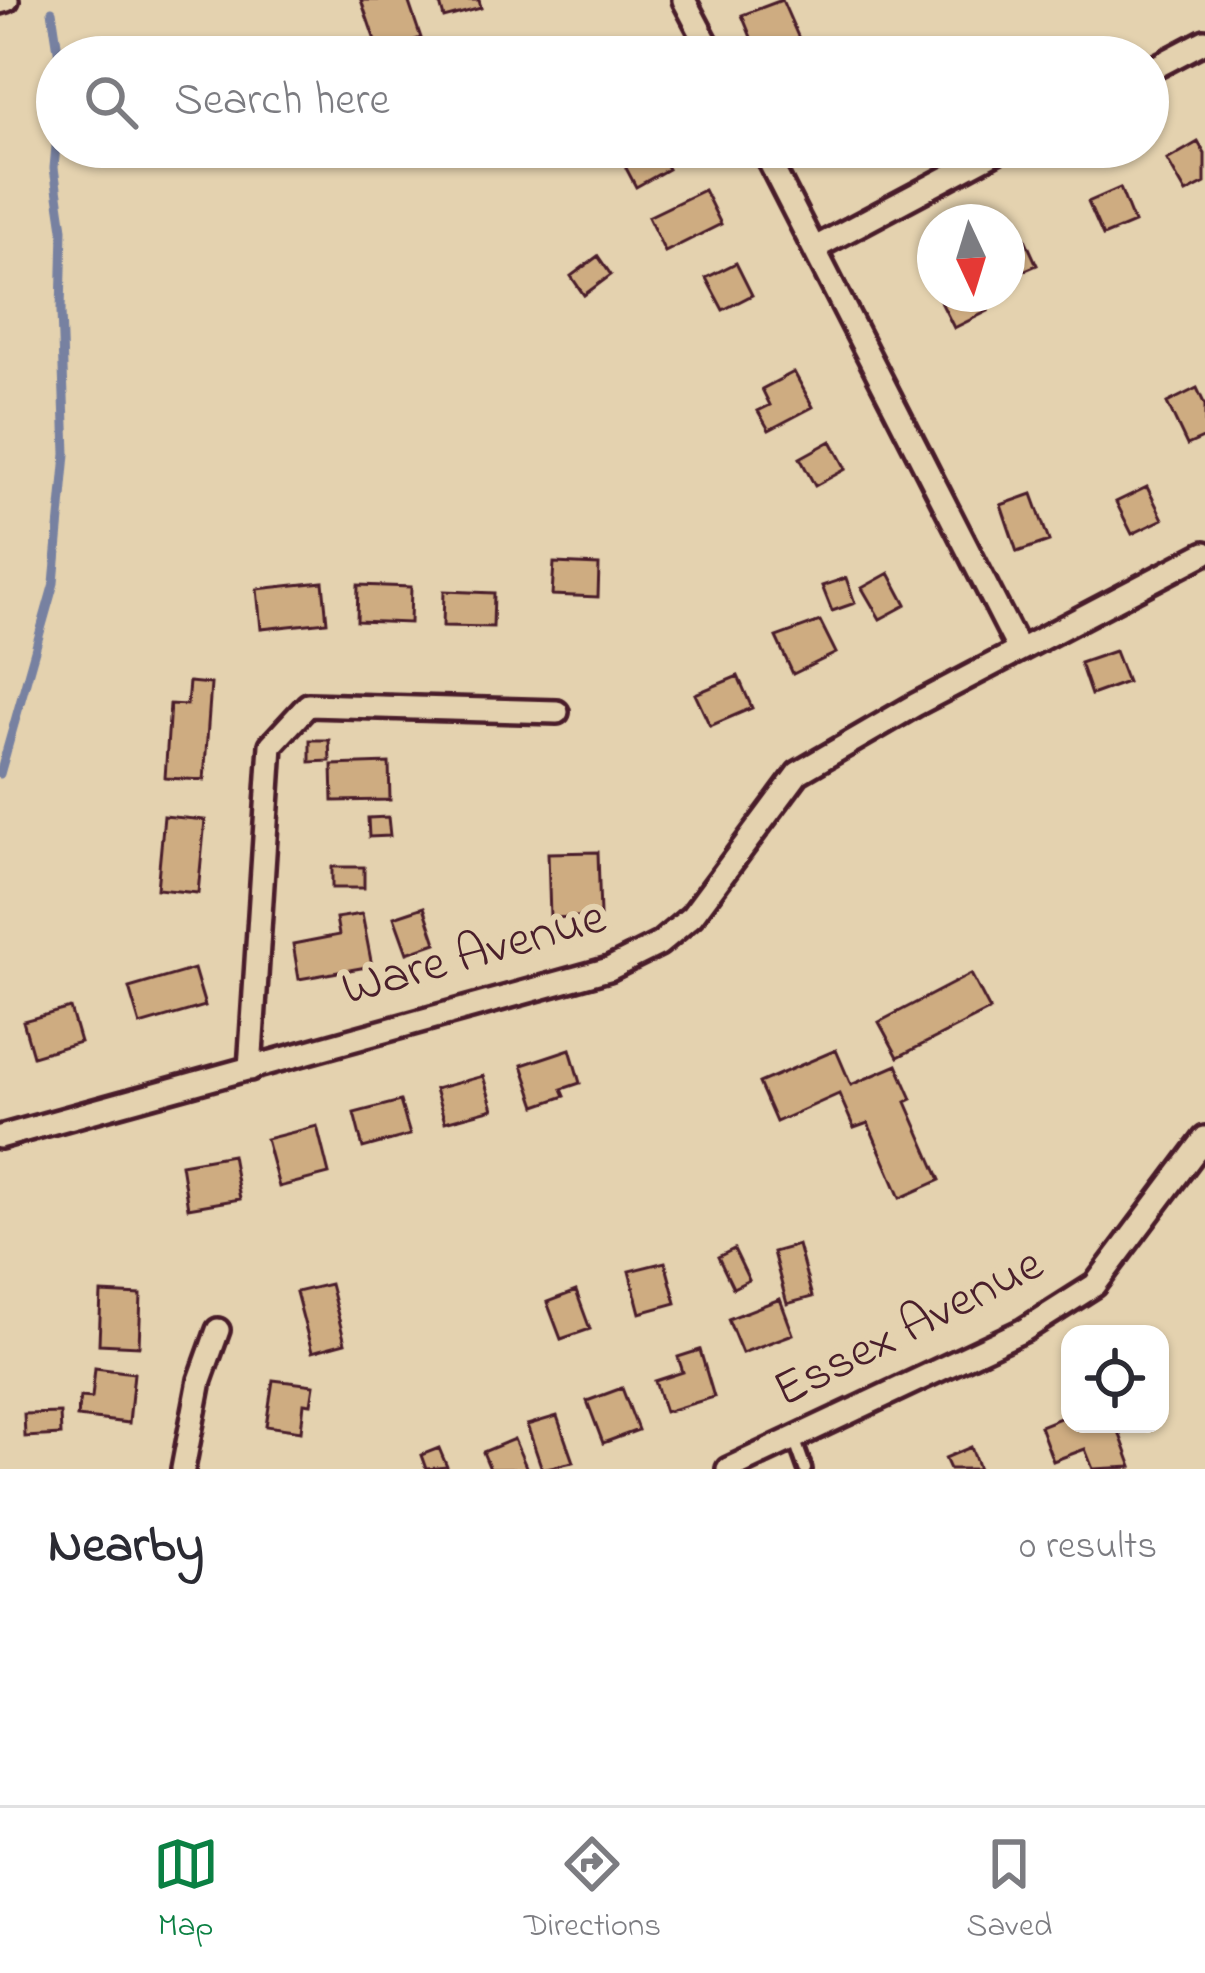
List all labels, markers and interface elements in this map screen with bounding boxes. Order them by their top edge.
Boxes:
search box [36,36,1169,168]
icon: search [78,69,144,135]
text: Search here [174,69,390,135]
north arrow [917,204,1025,312]
street label: Ware Avenue [333,882,615,1028]
street label: Essex Avenue [761,1229,1057,1429]
map controls [1061,1325,1169,1433]
button: locate [1061,1325,1169,1433]
text: Nearby [48,1510,204,1585]
text: 0 results [1019,1519,1157,1576]
tab: Map [153,1831,219,1951]
tab: Directions [524,1831,661,1951]
tab: Saved [966,1831,1052,1951]

